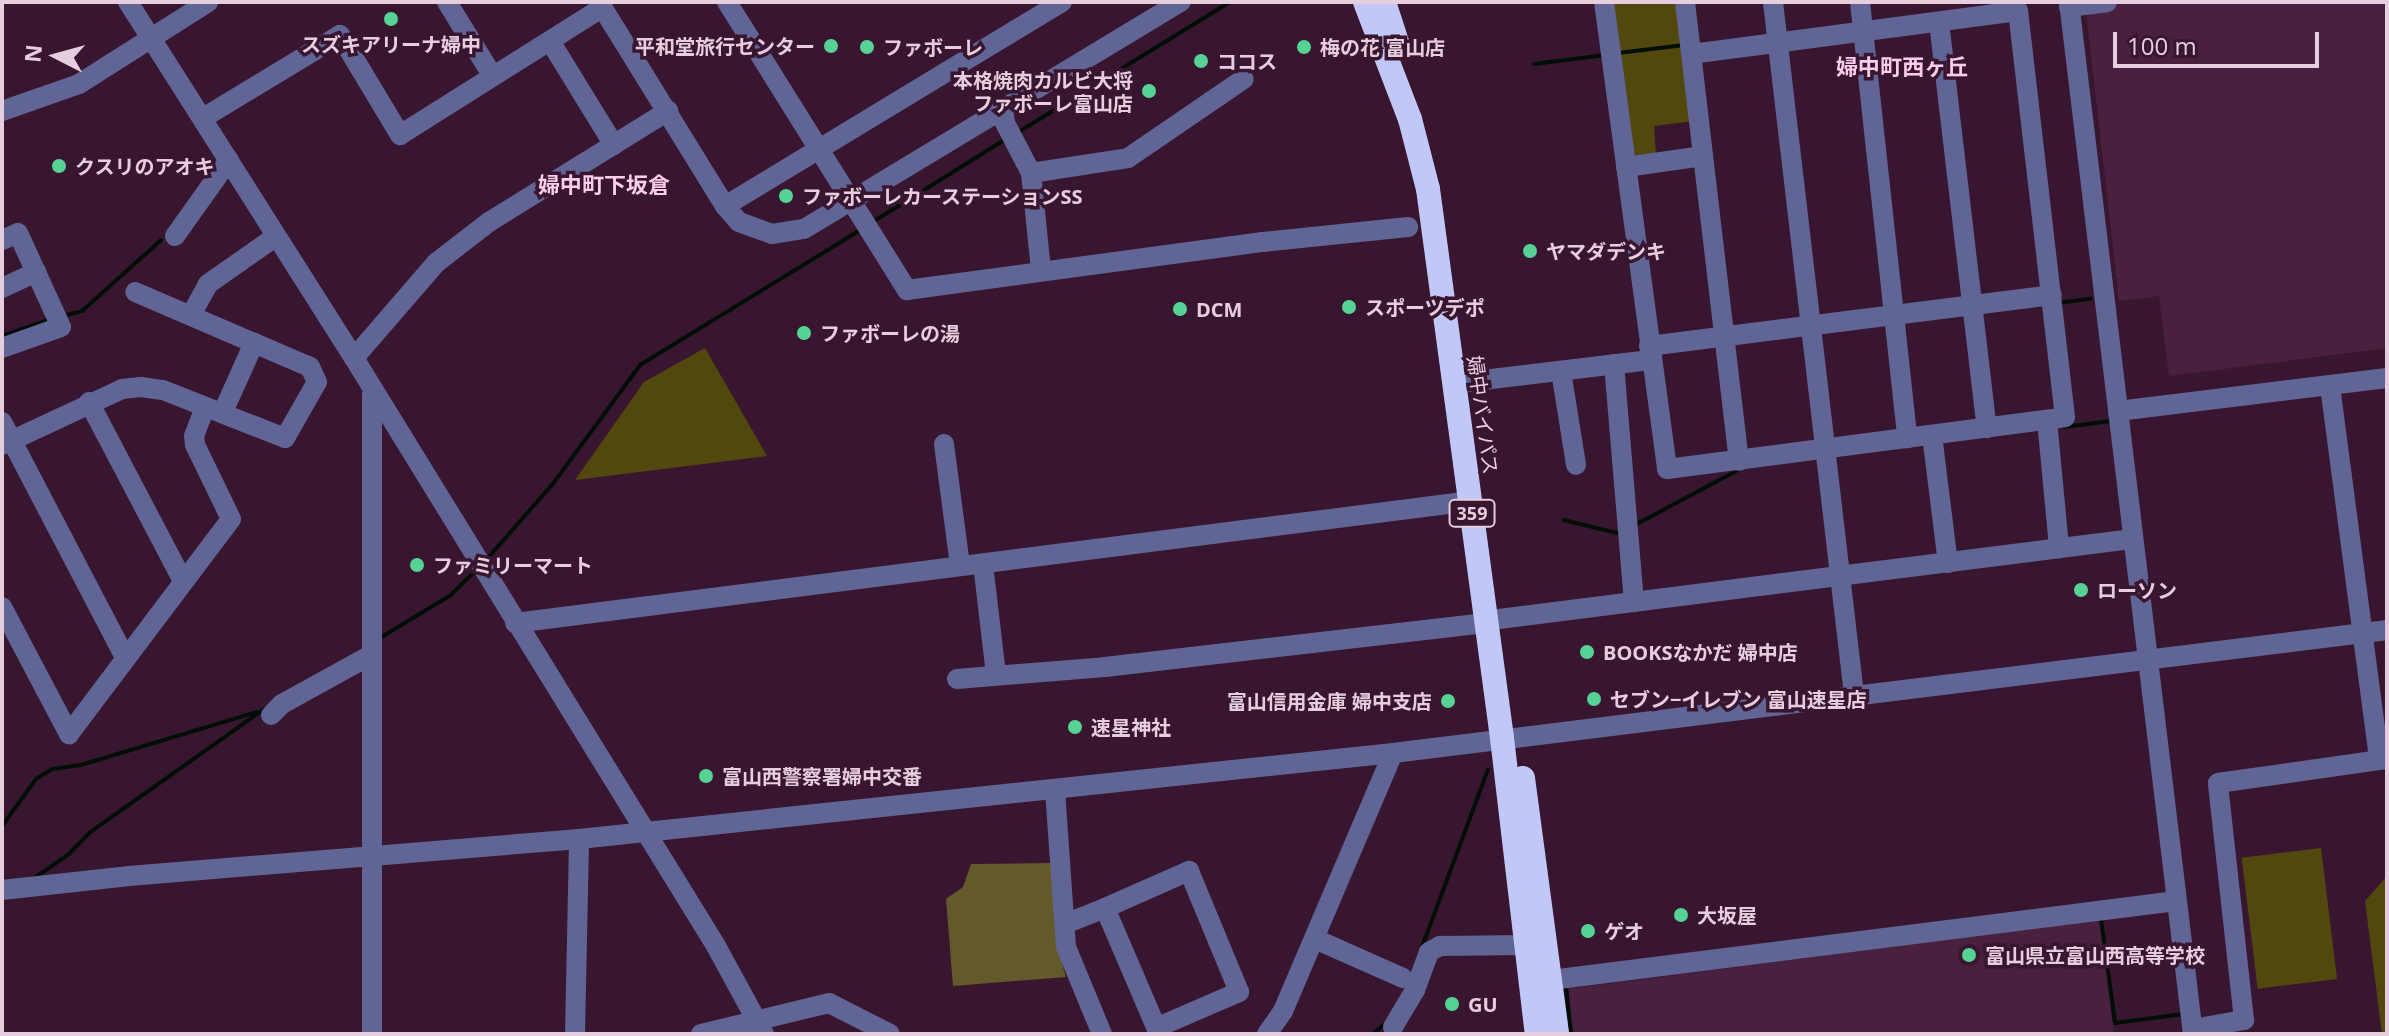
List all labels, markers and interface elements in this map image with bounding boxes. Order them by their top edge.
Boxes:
marker: スズキアリーナ婦中 [382,10,400,28]
north arrow [16,16,96,96]
scale bar [2117,16,2323,66]
text: 100 m [2127,29,2197,62]
place label: スズキアリーナ婦中 [301,32,481,56]
place label: 平和堂旅行センター [635,34,815,58]
place label: ファボーレ [883,35,983,59]
place label: 梅の花 富山店 [1320,35,1445,59]
marker: 平和堂旅行センター [822,37,840,55]
marker: ファボーレ [858,38,876,56]
marker: 梅の花 富山店 [1295,38,1313,56]
text: N [16,43,48,64]
place label: ココス [1217,49,1277,73]
marker: ココス [1192,52,1210,70]
district label: 婦中町西ヶ丘 [1836,54,1968,80]
place label: 本格焼肉カルビ大将 ファボーレ富山店 [953,68,1133,115]
marker: 本格焼肉カルビ大将 ファボーレ富山店 [1140,82,1158,100]
place label: クスリのアオキ [75,154,215,178]
marker: クスリのアオキ [50,157,68,175]
district label: 婦中町下坂倉 [538,172,670,198]
place label: ファボーレカーステーションSS [802,184,1084,208]
marker: ファボーレカーステーションSS [777,187,795,205]
place label: ヤマダデンキ [1546,239,1666,263]
marker: ヤマダデンキ [1521,242,1539,260]
place label: スポーツデポ [1365,295,1485,319]
place label: DCM [1196,297,1242,321]
marker: スポーツデポ [1340,298,1358,316]
marker: DCM [1171,300,1189,318]
place label: ファボーレの湯 [820,321,960,345]
marker: ファボーレの湯 [795,324,813,342]
street label: 婦中バイパス [1463,354,1503,476]
road number: 359 [1448,499,1496,527]
place label: ファミリーマート [433,553,593,577]
marker: ファミリーマート [408,556,426,574]
place label: ローソン [2097,578,2177,602]
marker: ローソン [2072,581,2090,599]
place label: BOOKSなかだ 婦中店 [1603,640,1798,664]
marker: BOOKSなかだ 婦中店 [1578,643,1596,661]
place label: セブン−イレブン 富山速星店 [1610,687,1867,711]
place label: 富山信用金庫 婦中支店 [1227,689,1432,713]
marker: セブン−イレブン 富山速星店 [1585,690,1603,708]
marker: 富山信用金庫 婦中支店 [1439,692,1457,710]
place label: 速星神社 [1091,715,1171,739]
marker: 速星神社 [1066,718,1084,736]
place label: 富山西警察署婦中交番 [722,764,922,788]
marker: 富山西警察署婦中交番 [697,767,715,785]
place label: 大坂屋 [1697,903,1757,927]
marker: 大坂屋 [1672,906,1690,924]
place label: ゲオ [1604,919,1644,943]
marker: ゲオ [1579,922,1597,940]
place label: 富山県立富山西高等学校 [1985,943,2205,967]
marker: 富山県立富山西高等学校 [1960,946,1978,964]
place label: GU [1468,992,1498,1016]
marker: GU [1443,995,1461,1013]

